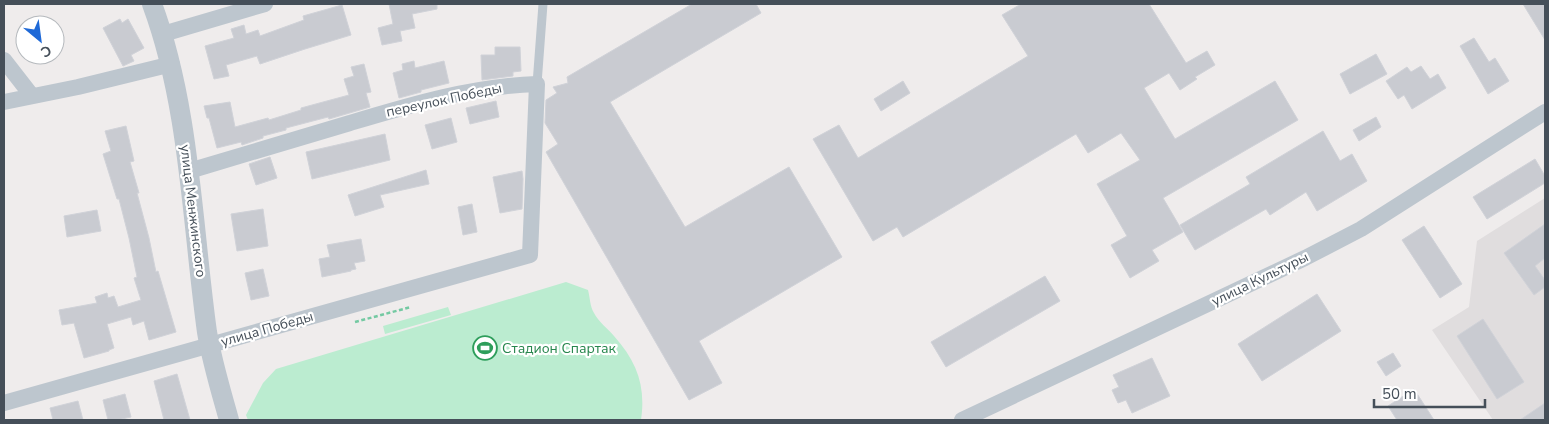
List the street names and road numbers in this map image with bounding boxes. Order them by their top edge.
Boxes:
street label: переулок Победы [384,78,504,122]
street label: улица Менжинского [175,143,211,279]
street label: улица Культуры [1208,247,1312,311]
street label: улица Победы [219,307,315,351]

